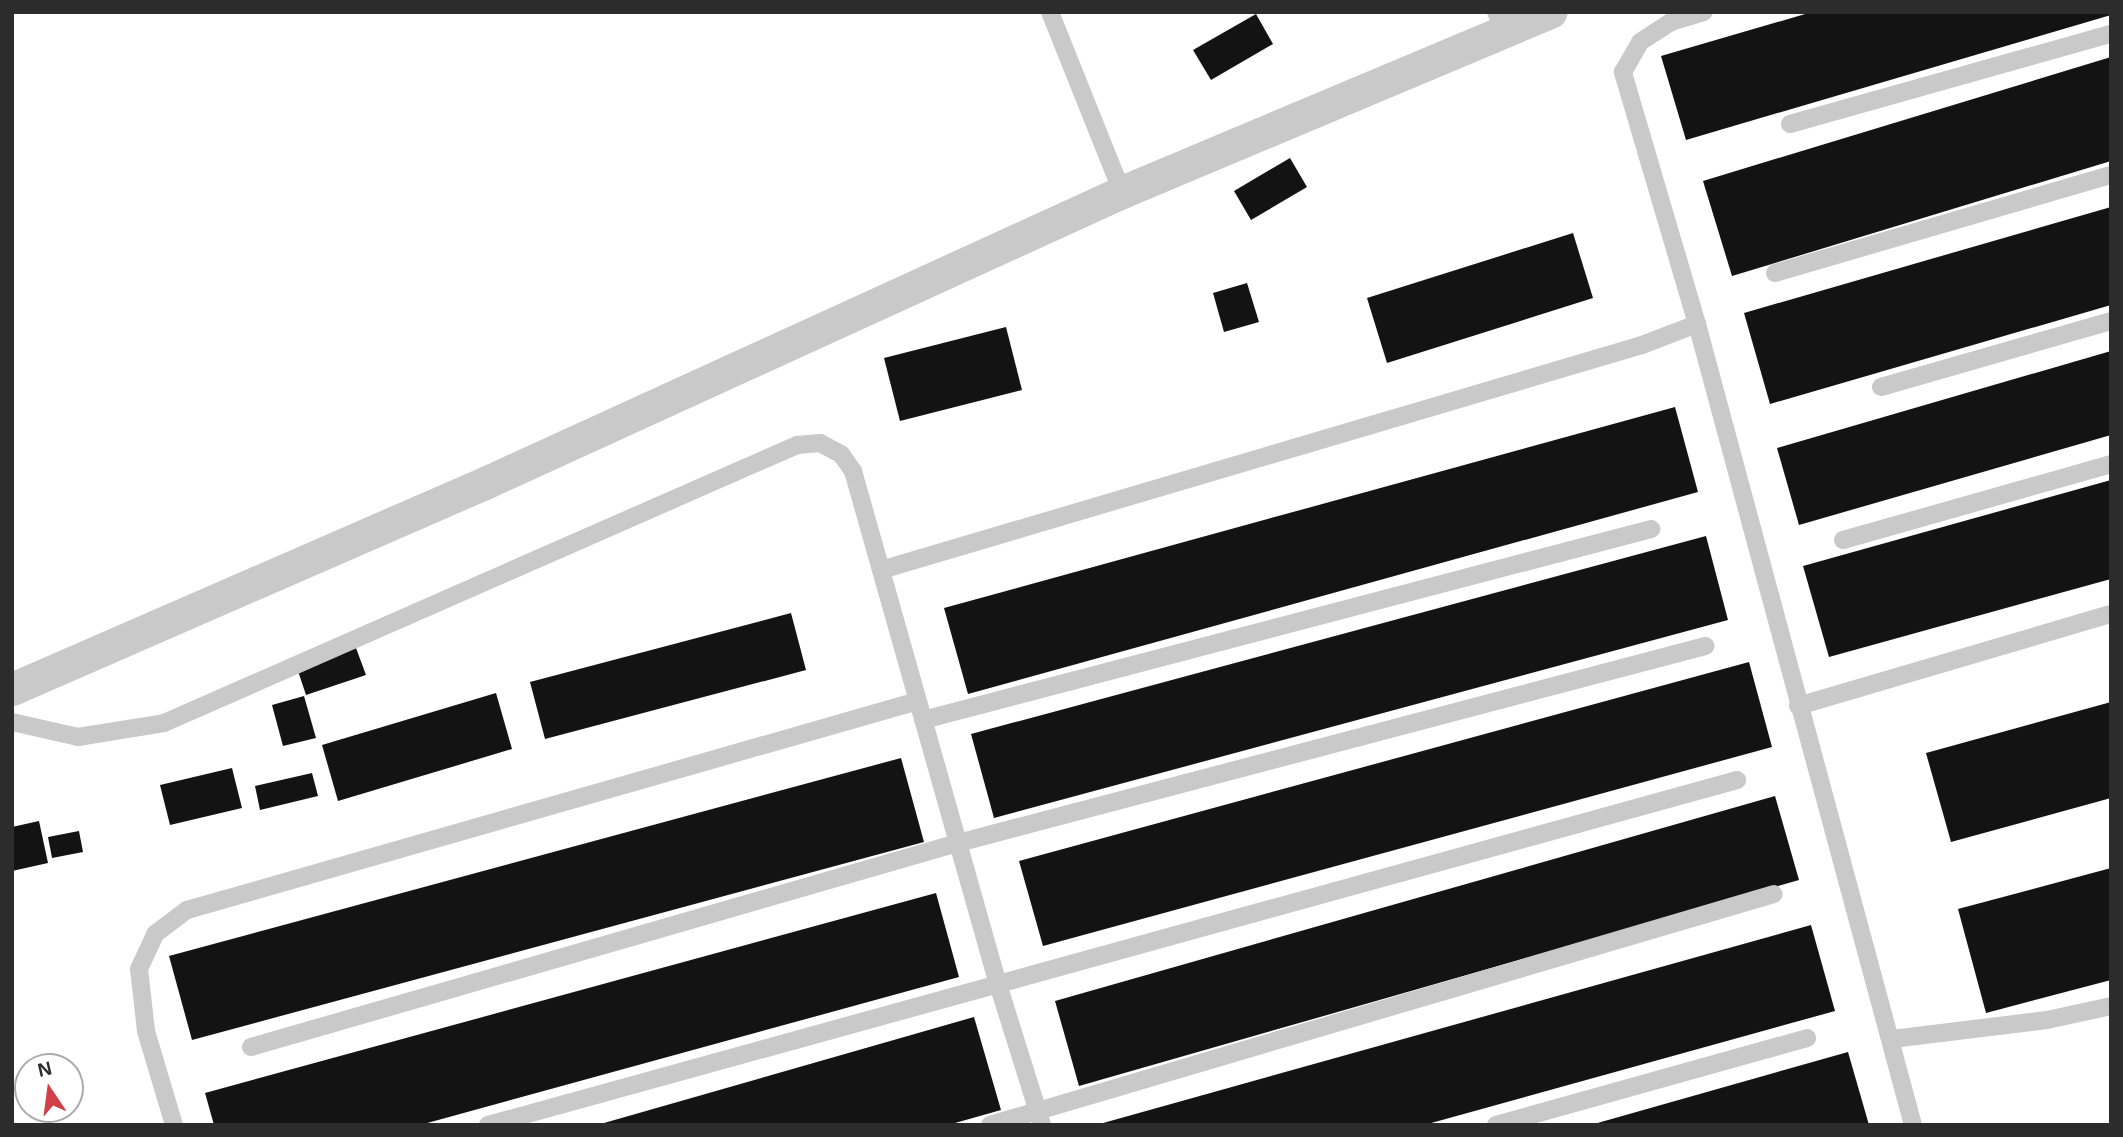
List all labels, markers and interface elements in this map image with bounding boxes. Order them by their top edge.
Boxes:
north arrow [14,1053,84,1123]
text: N [36,1057,54,1081]

